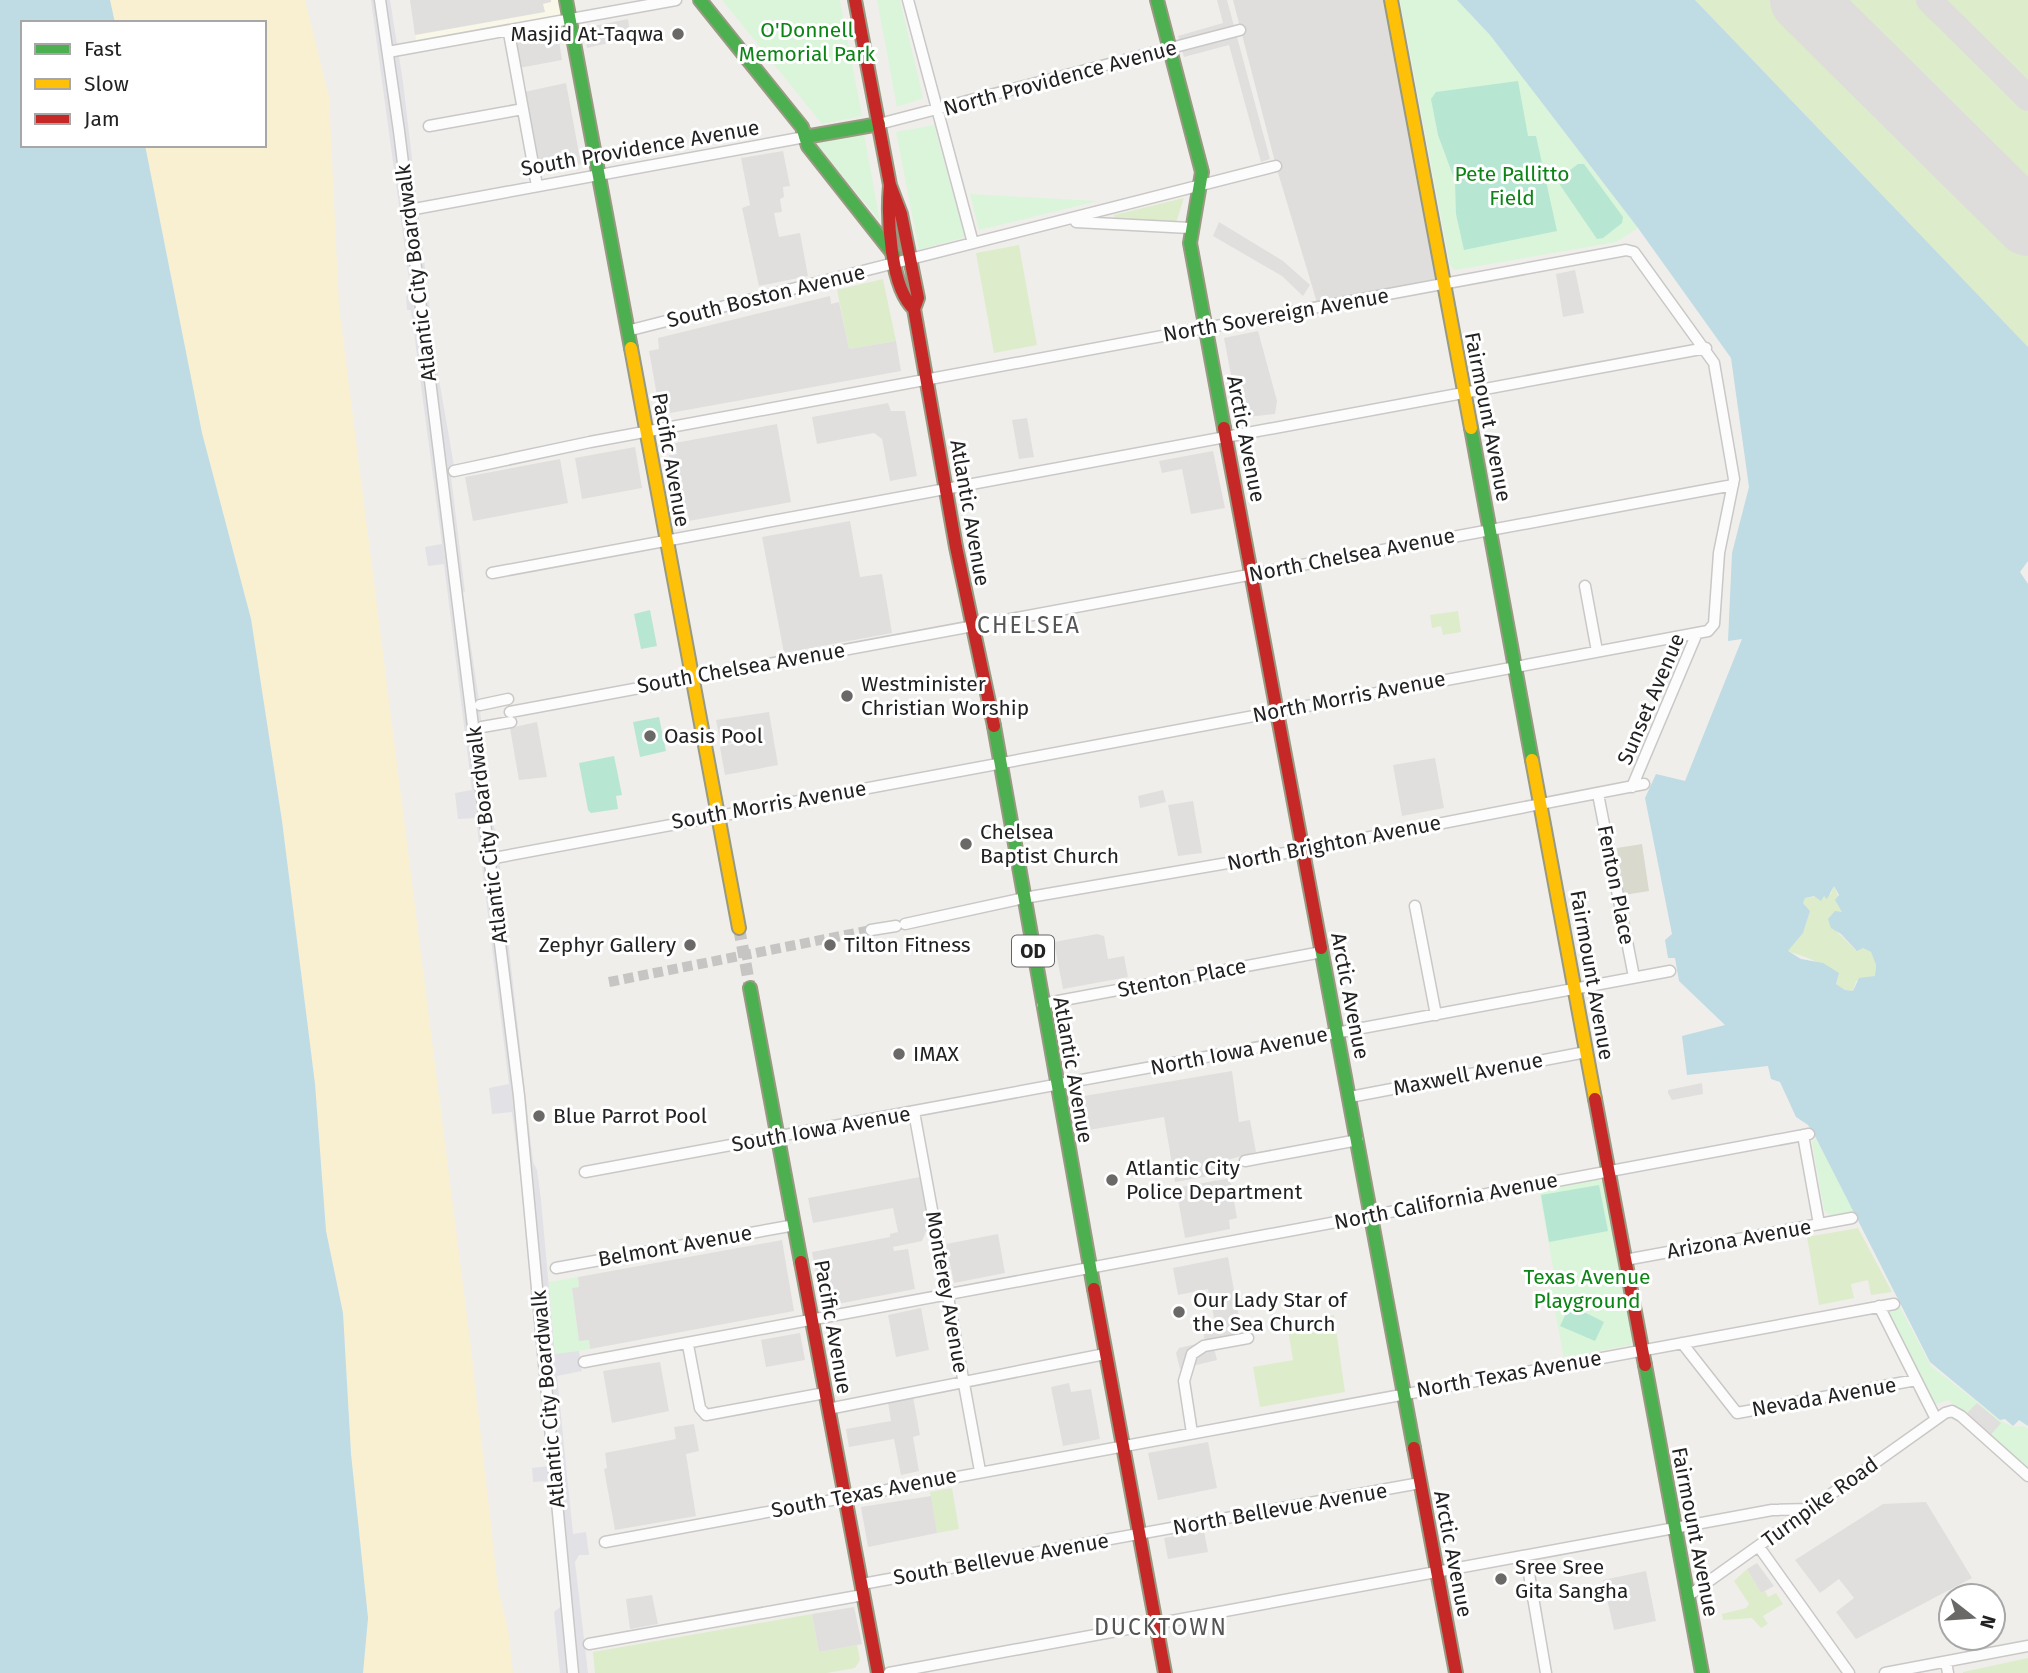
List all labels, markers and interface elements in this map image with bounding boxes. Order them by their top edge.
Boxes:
park label: O'Donnell Memorial Park [739,17,875,67]
legend [21,21,266,147]
place label: Masjid At-Taqwa [511,21,664,47]
marker: Masjid At-Taqwa [670,26,686,42]
street label: North Providence Avenue [940,34,1180,122]
text: Fast [84,36,122,62]
text: Slow [84,71,129,97]
text: Jam [84,106,120,132]
street label: South Providence Avenue [519,114,761,182]
park label: Pete Pallitto Field [1455,161,1569,211]
street label: Atlantic City Boardwalk [390,163,442,383]
street label: South Boston Avenue [664,259,868,333]
street label: North Sovereign Avenue [1161,282,1391,348]
street label: Fairmount Avenue [1459,330,1517,504]
street label: Arctic Avenue [1221,374,1271,504]
street label: Pacific Avenue [646,391,696,529]
street label: Atlantic Avenue [944,438,996,588]
street label: North Chelsea Avenue [1247,522,1457,588]
district label: CHELSEA [977,611,1081,639]
street label: Sunset Avenue [1612,629,1690,769]
street label: South Chelsea Avenue [635,637,847,699]
street label: North Morris Avenue [1250,666,1448,728]
place label: Westminister Christian Worship [861,671,1029,721]
marker: Westminister Christian Worship [839,688,855,704]
place label: Oasis Pool [664,723,763,749]
street label: Atlantic City Boardwalk [461,725,513,945]
marker: Oasis Pool [642,728,658,744]
street label: South Morris Avenue [670,775,868,835]
street label: North Brighton Avenue [1225,810,1443,876]
place label: Chelsea Baptist Church [980,819,1119,869]
street label: Fenton Place [1592,823,1640,947]
marker: Chelsea Baptist Church [958,836,974,852]
street label: Fairmount Avenue [1564,888,1620,1062]
street label: Arctic Avenue [1325,931,1375,1061]
place label: Zephyr Gallery [539,932,677,958]
place label: Tilton Fitness [844,932,971,958]
road number: OD [1012,936,1054,967]
marker: Zephyr Gallery [682,937,698,953]
marker: Tilton Fitness [822,937,838,953]
street label: Stenton Place [1116,953,1248,1003]
street label: Atlantic Avenue [1047,995,1099,1145]
street label: North Iowa Avenue [1148,1021,1330,1081]
place label: IMAX [913,1041,960,1067]
marker: IMAX [891,1046,907,1062]
street label: Maxwell Avenue [1391,1047,1545,1101]
street label: South Iowa Avenue [729,1100,913,1158]
place label: Blue Parrot Pool [553,1103,707,1129]
marker: Blue Parrot Pool [531,1108,547,1124]
place label: Atlantic City Police Department [1126,1155,1303,1205]
street label: North California Avenue [1332,1167,1560,1235]
marker: Atlantic City Police Department [1104,1172,1120,1188]
street label: Monterey Avenue [920,1209,974,1375]
street label: Arizona Avenue [1665,1213,1813,1265]
street label: Belmont Avenue [596,1220,754,1272]
street label: Pacific Avenue [808,1258,858,1396]
park label: Texas Avenue Playground [1523,1264,1651,1314]
place label: Our Lady Star of the Sea Church [1193,1287,1349,1337]
street label: Atlantic City Boardwalk [526,1289,570,1509]
marker: Our Lady Star of the Sea Church [1171,1304,1187,1320]
street label: North Texas Avenue [1415,1345,1603,1403]
street label: Nevada Avenue [1750,1371,1898,1423]
street label: Fairmount Avenue [1666,1445,1724,1619]
street label: Turnpike Road [1757,1451,1883,1553]
street label: South Texas Avenue [769,1462,959,1524]
street label: North Bellevue Avenue [1171,1477,1389,1541]
street label: Arctic Avenue [1428,1489,1478,1619]
street label: South Bellevue Avenue [891,1527,1111,1591]
place label: Sree Sree Gita Sangha [1515,1554,1628,1604]
marker: Sree Sree Gita Sangha [1493,1571,1509,1587]
north arrow [1937,1582,2007,1652]
text: N [1975,1612,2001,1631]
district label: DUCKTOWN [1094,1613,1228,1641]

